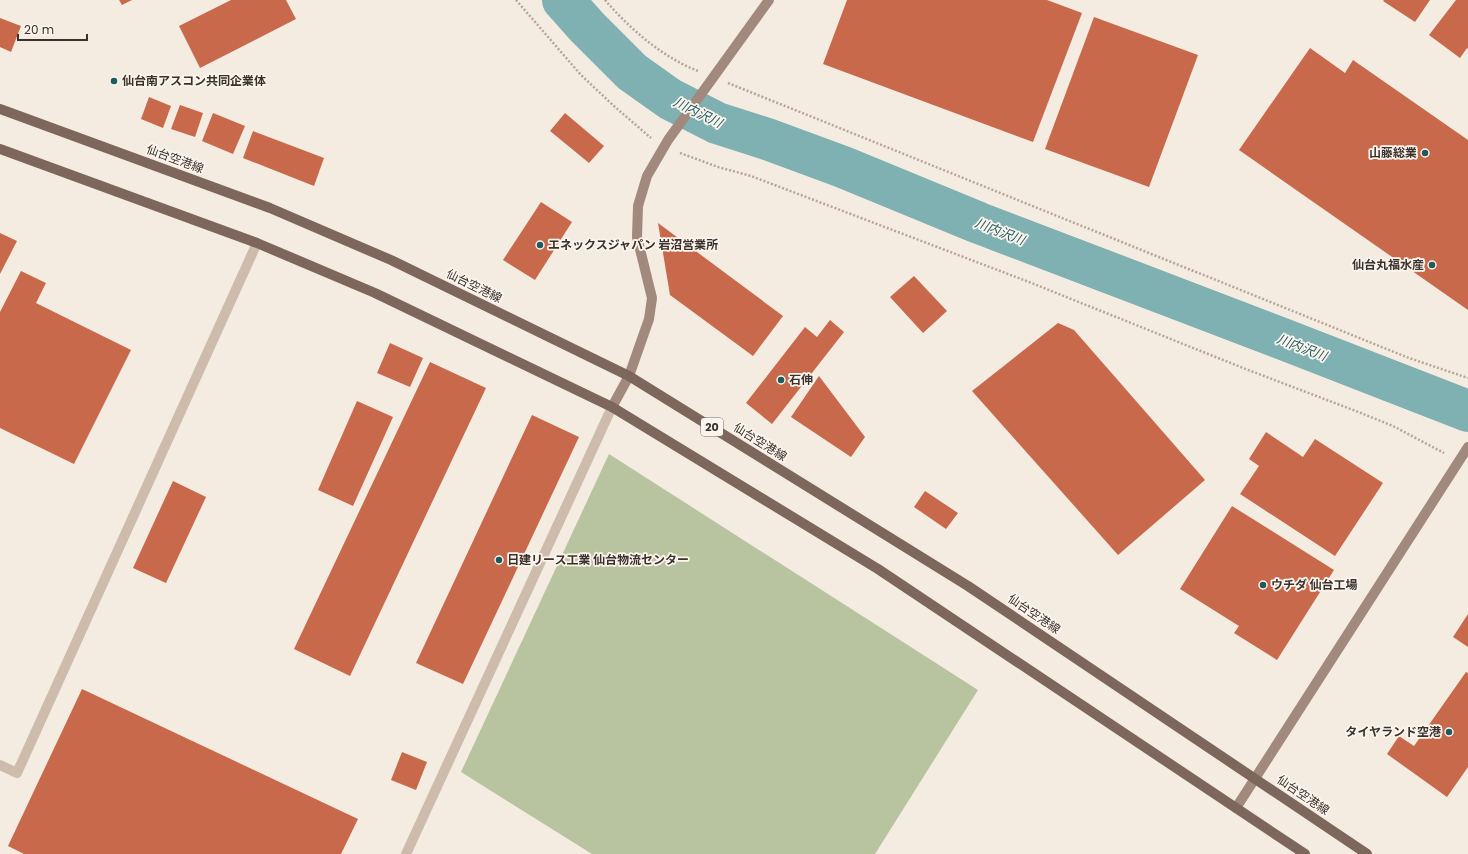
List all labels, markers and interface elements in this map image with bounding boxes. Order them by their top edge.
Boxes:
scale bar [18,16,87,42]
text: 20 m [24,21,54,38]
place label: 仙台南アスコン共同企業体 [122,72,266,89]
marker: 仙台南アスコン共同企業体 [109,76,119,86]
water label: 川内沢川 [670,93,727,133]
street label: 仙台空港線 [144,140,206,177]
place label: 山藤総業 [1369,144,1417,161]
marker: 山藤総業 [1420,148,1430,158]
water label: 川内沢川 [972,213,1029,250]
place label: エネックスジャパン 岩沼営業所 [548,236,718,253]
marker: エネックスジャパン 岩沼営業所 [535,240,545,250]
place label: 仙台丸福水産 [1352,256,1424,273]
marker: 仙台丸福水産 [1427,260,1437,270]
street label: 仙台空港線 [444,265,505,306]
water label: 川内沢川 [1274,329,1331,366]
place label: 石伸 [789,371,813,388]
marker: 石伸 [776,375,786,385]
road number: 20 [701,418,723,436]
street label: 仙台空港線 [730,418,790,465]
place label: 日建リース工業 仙台物流センター [507,551,689,568]
marker: 日建リース工業 仙台物流センター [494,555,504,565]
place label: ウチダ 仙台工場 [1271,576,1358,593]
marker: ウチダ 仙台工場 [1258,580,1268,590]
street label: 仙台空港線 [1005,590,1064,637]
place label: タイヤランド空港 [1345,723,1441,740]
marker: タイヤランド空港 [1444,727,1454,737]
street label: 仙台空港線 [1274,771,1333,818]

